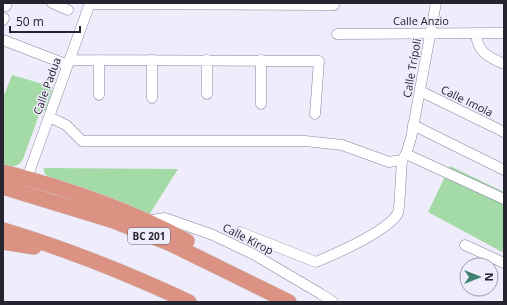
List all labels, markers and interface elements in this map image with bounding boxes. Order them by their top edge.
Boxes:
scale bar [10,8,80,34]
text: 50 m [16,13,44,30]
street label: Calle Anzio [393,13,449,28]
street label: Calle Trípoli [399,37,424,99]
street label: Calle Padua [29,55,64,117]
street label: Calle Imola [439,81,496,120]
street label: Calle Kirop [220,219,276,258]
road number: BC 201 [128,228,170,244]
north arrow [459,257,499,297]
text: N [482,273,497,281]

